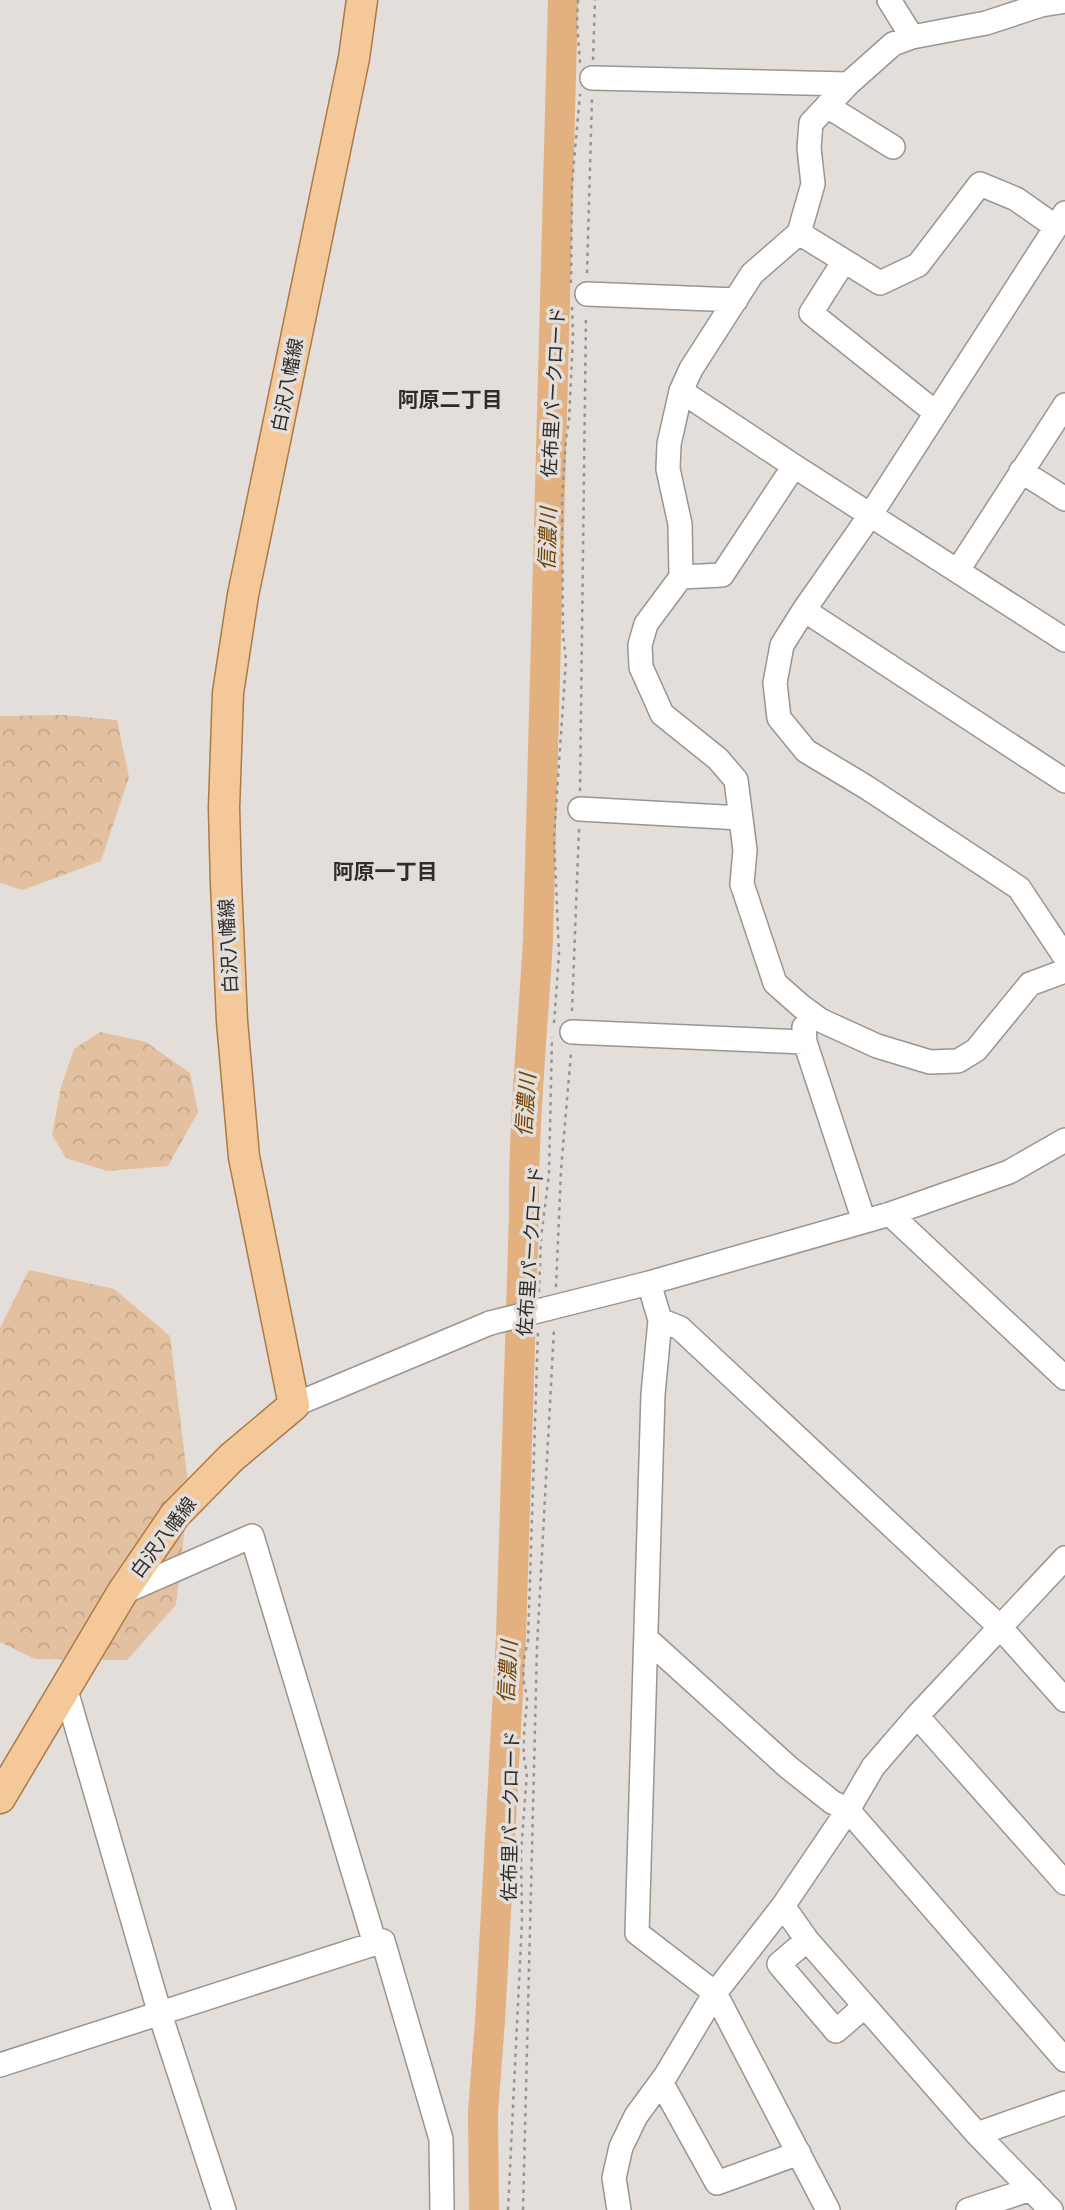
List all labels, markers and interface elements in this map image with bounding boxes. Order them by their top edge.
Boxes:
street label: 佐布里パークロード [538,306,569,478]
street label: 白沢八幡線 [267,336,308,434]
district label: 阿原二丁目 [398,387,503,412]
water label: 信濃川 [534,505,561,571]
district label: 阿原一丁目 [333,859,438,884]
street label: 白沢八幡線 [215,898,242,994]
water label: 信濃川 [511,1071,540,1137]
street label: 佐布里パークロード [513,1165,548,1337]
street label: 白沢八幡線 [126,1492,201,1582]
water label: 信濃川 [493,1638,522,1704]
street label: 佐布里パークロード [498,1730,523,1902]

